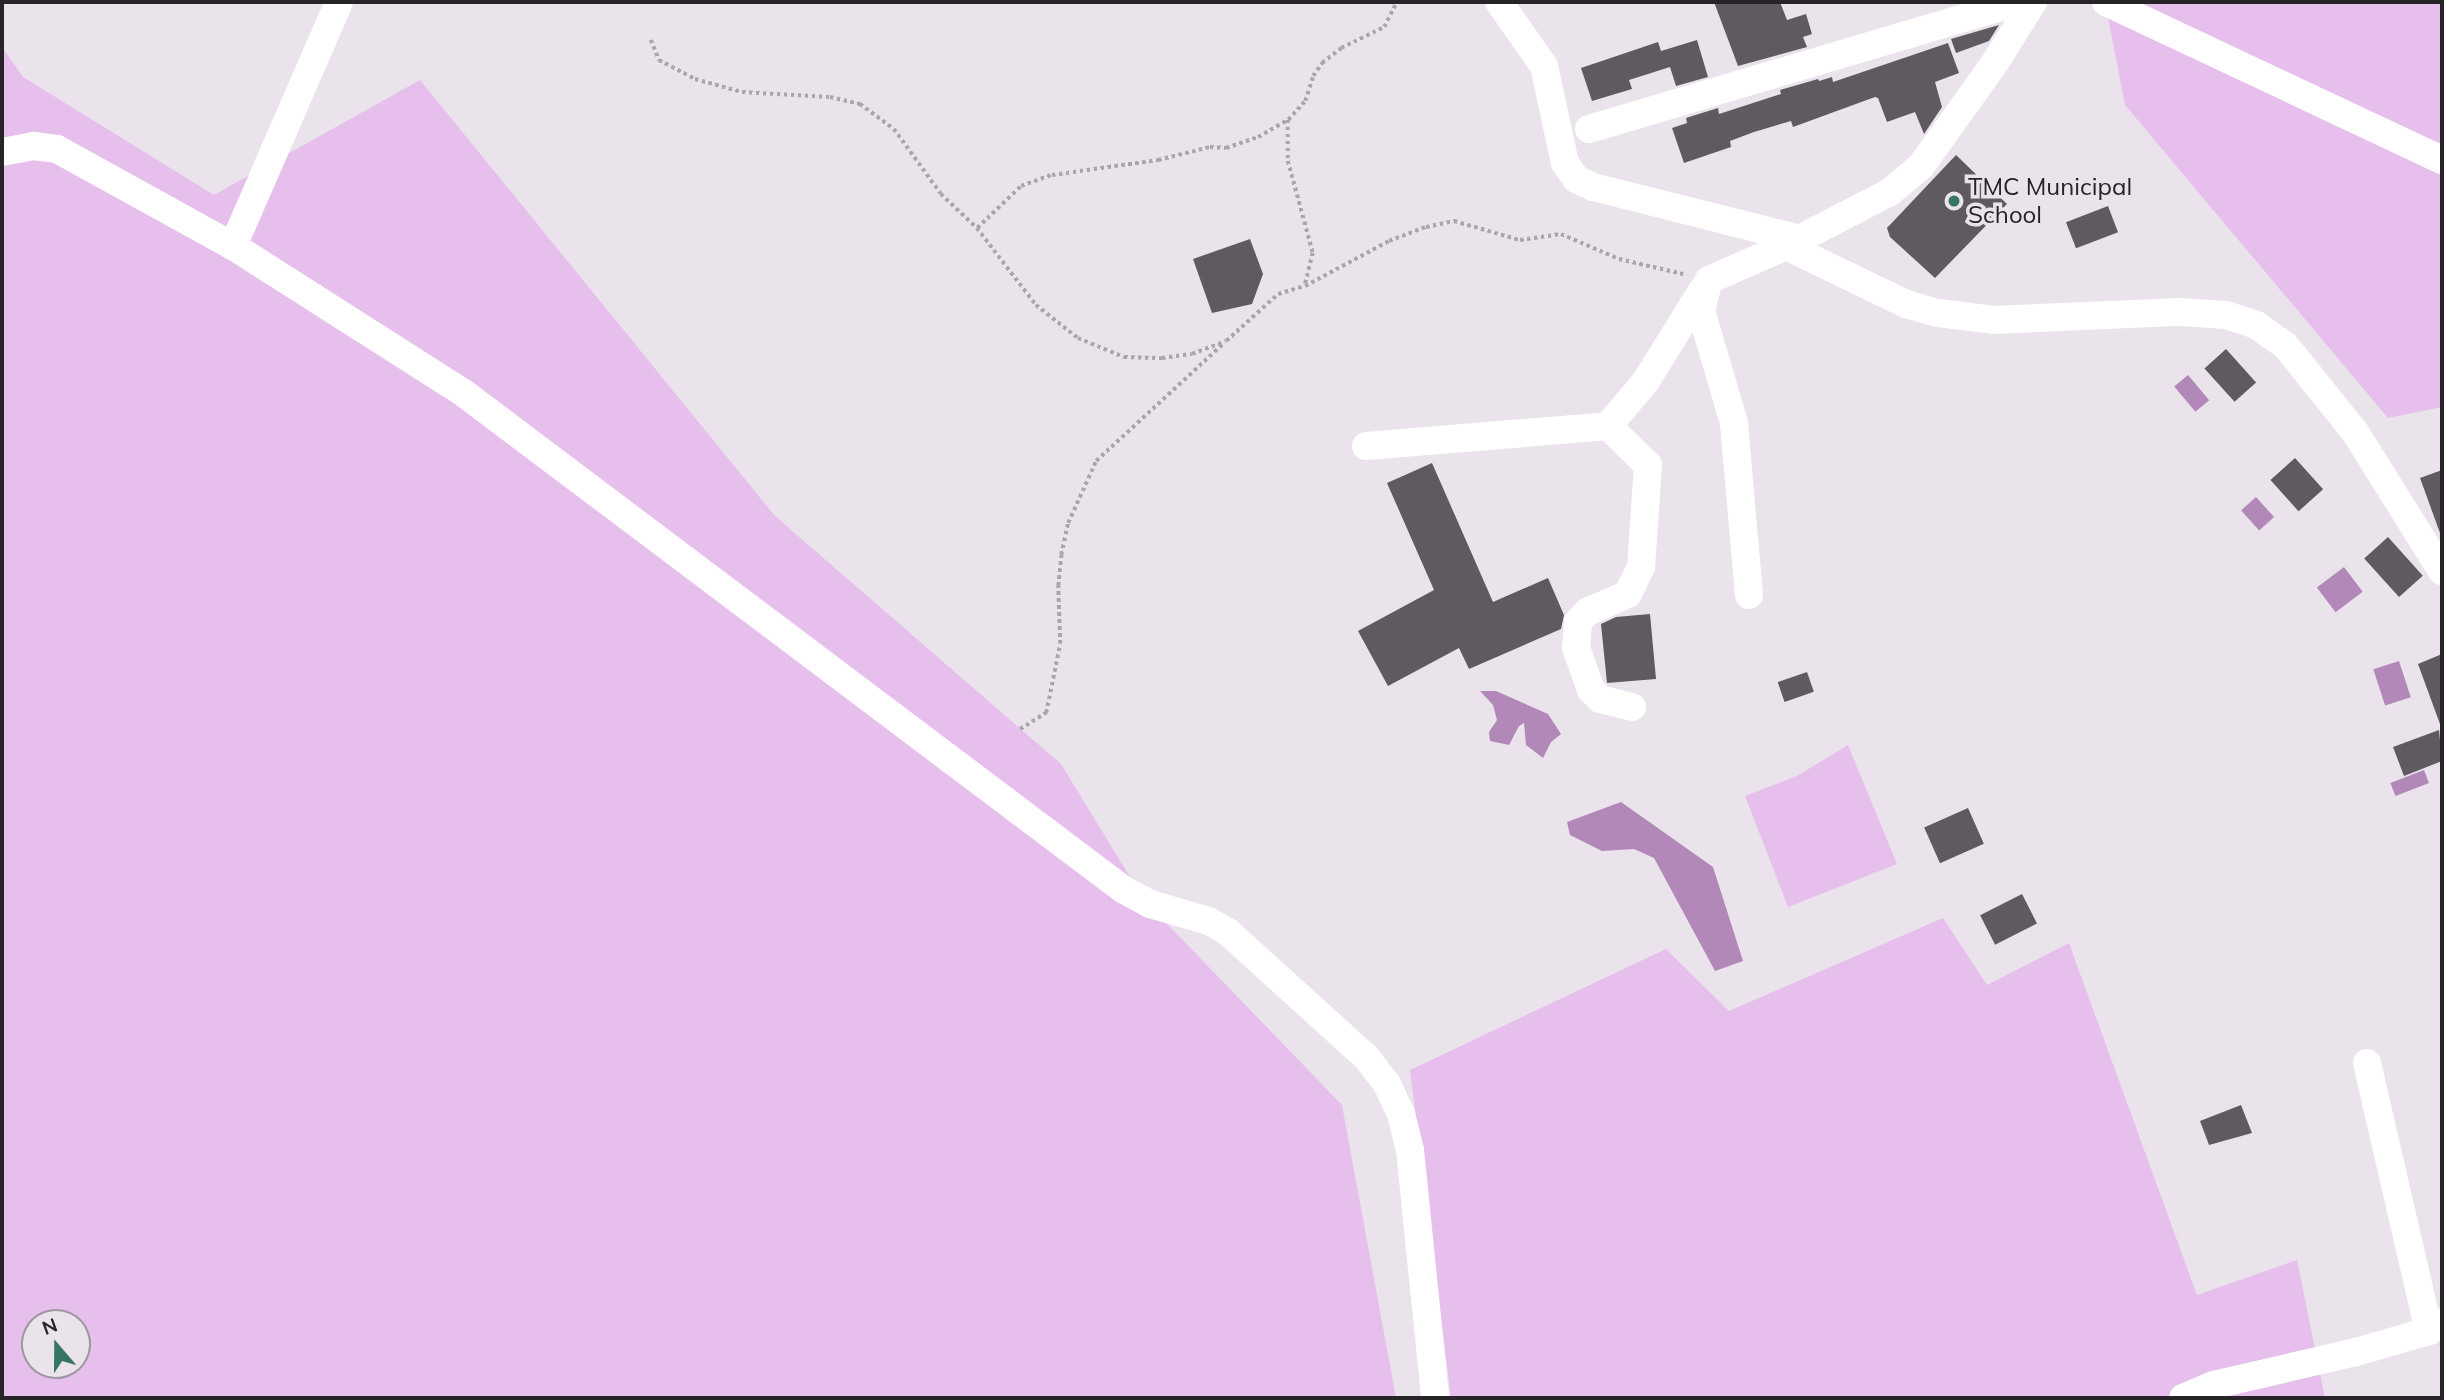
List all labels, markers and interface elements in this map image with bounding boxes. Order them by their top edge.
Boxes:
place label: TMC Municipal School [1968,173,2132,229]
marker: TMC Municipal School [1946,193,1962,209]
north arrow [21,1309,91,1379]
text: N [39,1312,60,1340]

